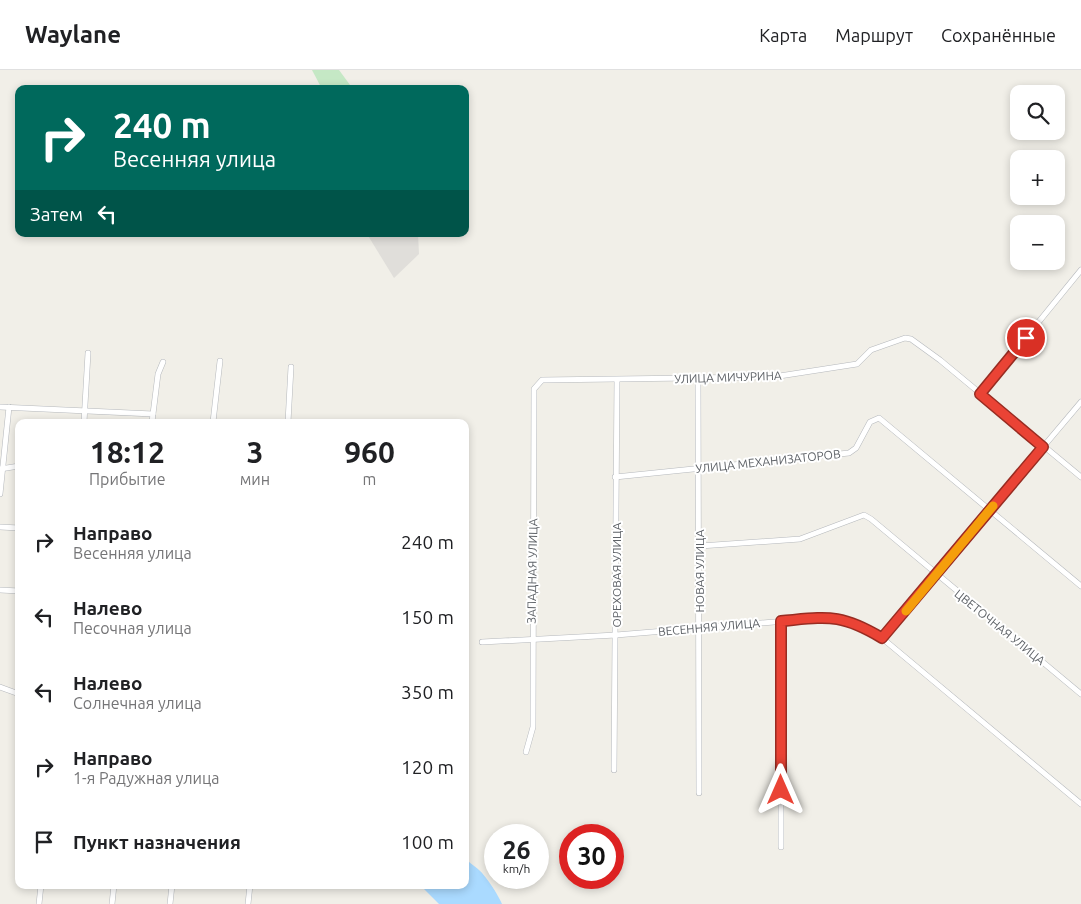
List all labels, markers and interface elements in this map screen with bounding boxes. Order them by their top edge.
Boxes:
text: Waylane [25,21,121,48]
text: Карта [759,25,807,45]
text: Маршрут [835,25,913,45]
text: Сохранённые [941,25,1056,45]
map controls [1010,85,1065,270]
button: search [1010,85,1065,140]
icon: right [30,105,95,170]
text: 240 m [113,105,211,145]
text: Весенняя улица [113,146,276,171]
button: + [1010,150,1065,205]
icon: left [93,200,121,228]
text: Затем [30,203,83,225]
button: − [1010,215,1065,270]
pin [1005,317,1047,359]
icon: arrive [1012,324,1040,352]
street label: УЛИЦА МИЧУРИНА [674,369,782,385]
text: 18:12 [90,435,165,469]
text: 3 [246,435,263,469]
text: 960 [344,435,395,469]
street label: УЛИЦА МЕХАНИЗАТОРОВ [695,447,841,475]
text: Прибытие [89,470,166,488]
text: мин [240,470,270,488]
text: m [363,470,376,488]
street label: ЗАПАДНАЯ УЛИЦА [525,518,539,624]
text: Направо [73,522,153,544]
street label: ОРЕХОВАЯ УЛИЦА [610,522,623,628]
icon: right [30,528,58,556]
street label: НОВАЯ УЛИЦА [693,529,706,613]
text: 240 m [401,531,454,553]
text: Весенняя улица [73,544,192,562]
street label: ЦВЕТОЧНАЯ УЛИЦА [952,587,1048,667]
text: Налево [73,597,142,619]
icon: left [30,603,58,631]
text: 150 m [401,606,454,628]
street label: ВЕСЕННЯЯ УЛИЦА [657,616,761,638]
text: Песочная улица [73,619,192,637]
text: Налево [73,672,142,694]
icon: left [30,678,58,706]
text: 350 m [401,681,454,703]
text: Солнечная улица [73,694,202,712]
text: Направо [73,747,153,769]
icon: right [30,753,58,781]
text: 120 m [401,756,454,778]
position arrow [754,763,806,815]
text: 1-я Радужная улица [73,769,220,787]
speed limit sign: 30 [559,824,624,889]
icon: arrive [30,828,58,856]
text: Пункт назначения [73,831,241,853]
text: 100 m [401,831,454,853]
text: 26 [502,836,531,864]
text: km/h [503,862,530,875]

